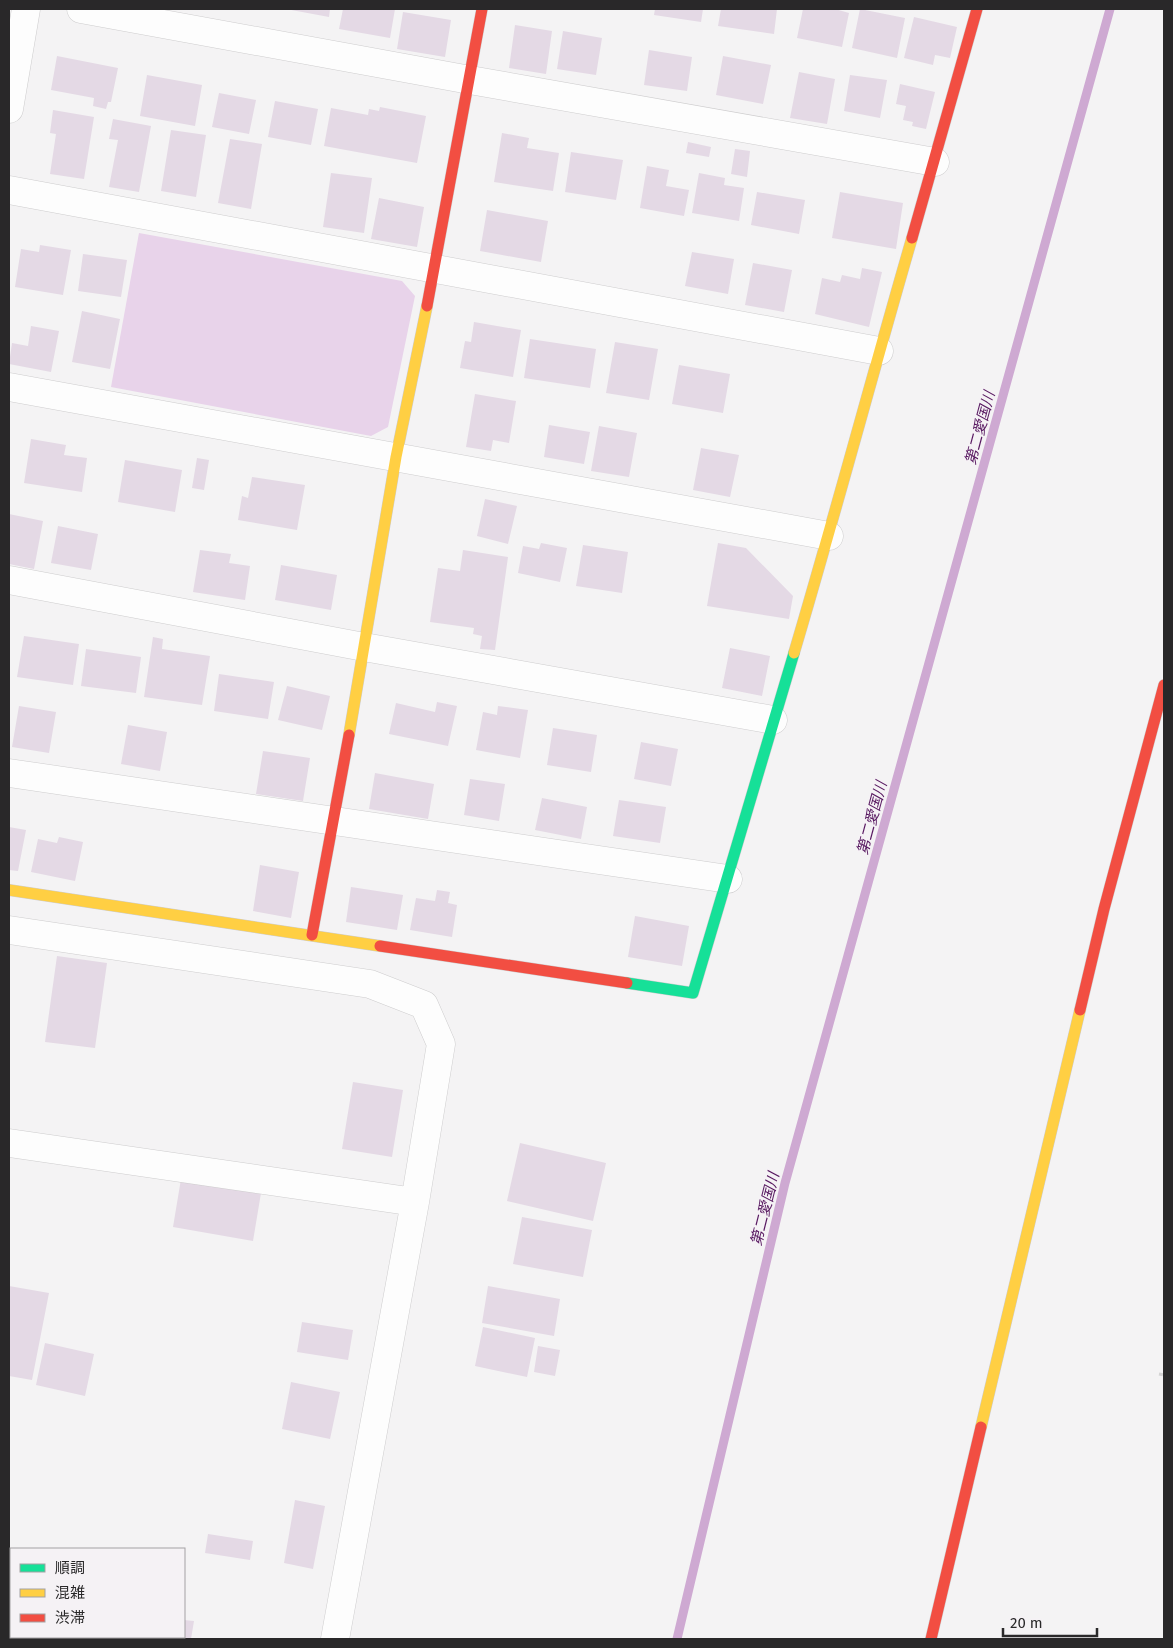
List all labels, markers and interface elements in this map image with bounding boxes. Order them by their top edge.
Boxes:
water label: 第二愛国川 [962,388,999,467]
water label: 第二愛国川 [854,778,891,857]
water label: 第二愛国川 [747,1169,783,1248]
legend [10,1548,185,1638]
text: 順調 [55,1559,85,1577]
text: 混雑 [55,1584,85,1602]
scale bar [1003,1606,1097,1638]
text: 渋滞 [55,1609,85,1627]
text: 20 m [1010,1614,1043,1632]

